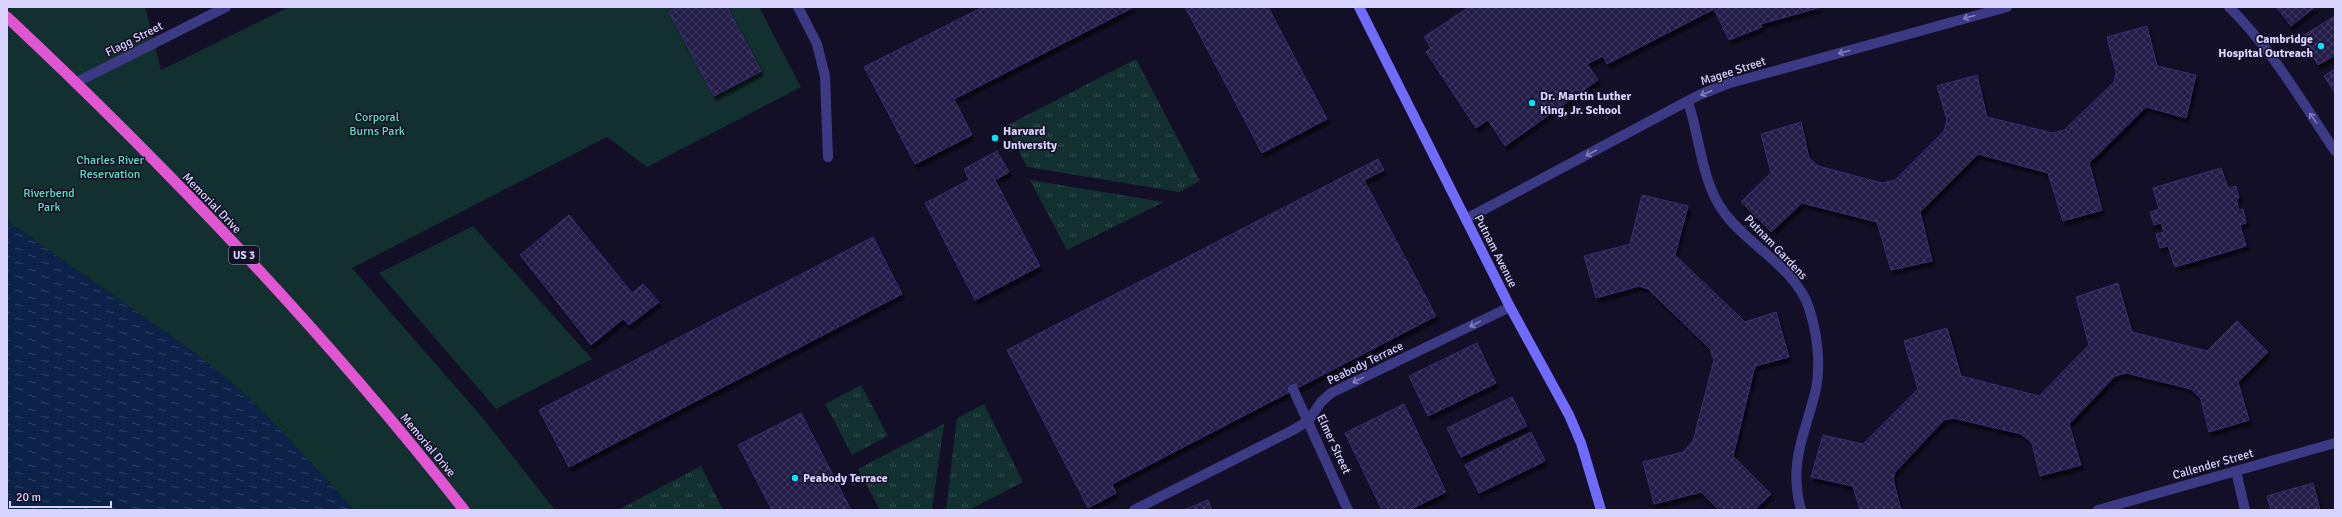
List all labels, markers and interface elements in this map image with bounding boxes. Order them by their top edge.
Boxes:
one-way arrow [1963,14,1976,21]
street label: Flagg Street [103,19,165,60]
place label: Cambridge Hospital Outreach [2218,32,2313,61]
marker: Cambridge Hospital Outreach [2316,41,2326,51]
one-way arrow [1837,49,1850,56]
street label: Magee Street [1699,54,1768,89]
place label: Dr. Martin Luther King, Jr. School [1540,89,1631,118]
one-way arrow [1700,89,1712,97]
marker: Dr. Martin Luther King, Jr. School [1527,98,1537,108]
park label: Corporal Burns Park [349,110,405,139]
one-way arrow [2309,113,2317,124]
place label: Harvard University [1003,124,1057,153]
marker: Harvard University [990,133,1000,143]
one-way arrow [1585,150,1597,157]
park label: Charles River Reservation [76,153,144,182]
street label: Memorial Drive [179,170,244,237]
park label: Riverbend Park [23,186,75,215]
street label: Putnam Avenue [1471,212,1520,290]
street label: Putnam Gardens [1741,212,1810,283]
road number: US 3 [229,246,259,264]
one-way arrow [1469,321,1481,328]
street label: Peabody Terrace [1325,339,1406,388]
one-way arrow [1352,377,1364,384]
street label: Memorial Drive [397,410,459,480]
street label: Elmer Street [1313,412,1354,476]
street label: Callender Street [2171,446,2255,483]
place label: Peabody Terrace [803,471,888,486]
marker: Peabody Terrace [790,473,800,483]
scale bar [10,483,111,509]
text: 20 m [16,490,41,505]

